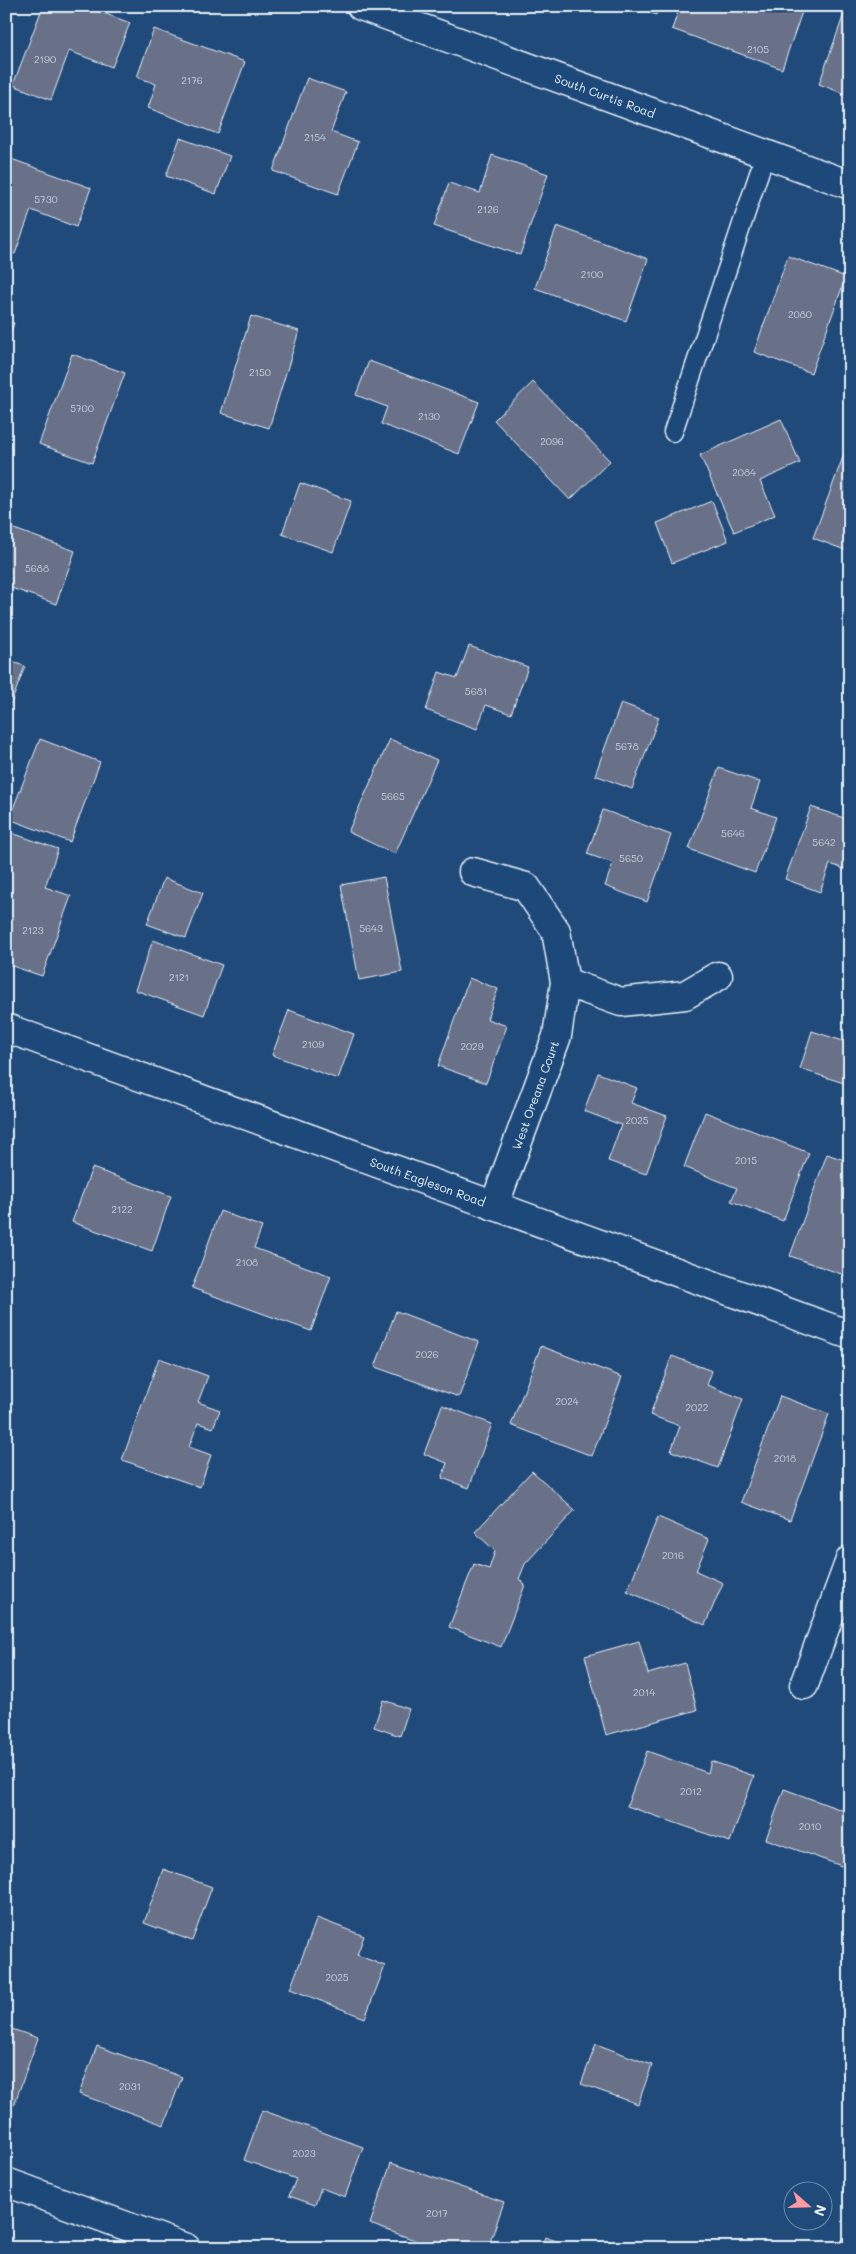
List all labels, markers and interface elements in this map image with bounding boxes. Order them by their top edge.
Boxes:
house number: 2105 [747,42,769,56]
house number: 2190 [34,52,56,66]
street label: South Curtis Road [553,70,658,121]
house number: 2176 [181,73,203,87]
house number: 2154 [304,130,326,144]
house number: 5730 [34,192,58,206]
house number: 2126 [477,202,499,216]
house number: 2100 [581,267,603,281]
house number: 2080 [788,307,812,321]
house number: 2150 [249,365,271,379]
house number: 5700 [70,401,94,415]
house number: 2130 [418,409,440,423]
house number: 2096 [540,434,564,448]
house number: 2084 [732,465,756,479]
house number: 5688 [25,561,49,575]
house number: 5681 [465,684,487,698]
house number: 5678 [615,739,639,753]
house number: 5665 [381,789,405,803]
house number: 5646 [721,826,745,840]
house number: 5642 [812,835,836,849]
house number: 5650 [619,851,643,865]
house number: 5643 [359,921,383,935]
house number: 2123 [22,923,44,937]
house number: 2121 [169,970,189,984]
house number: 2109 [302,1037,324,1051]
street label: West Oreana Court [508,1038,562,1152]
house number: 2029 [460,1039,484,1053]
house number: 2025 [625,1113,649,1127]
street label: South Eagleson Road [368,1153,488,1210]
house number: 2015 [735,1153,757,1167]
house number: 2122 [111,1202,133,1216]
house number: 2108 [236,1255,258,1269]
house number: 2026 [415,1347,439,1361]
house number: 2024 [555,1394,579,1408]
house number: 2022 [686,1400,708,1414]
house number: 2018 [774,1451,796,1465]
house number: 2016 [662,1548,684,1562]
house number: 2014 [633,1685,655,1699]
house number: 2012 [680,1784,702,1798]
house number: 2010 [799,1819,821,1833]
house number: 2025 [325,1970,349,1984]
house number: 2031 [119,2079,141,2093]
house number: 2023 [292,2146,316,2160]
north arrow [784,2182,834,2232]
text: N [810,2202,831,2219]
house number: 2017 [426,2206,448,2220]

